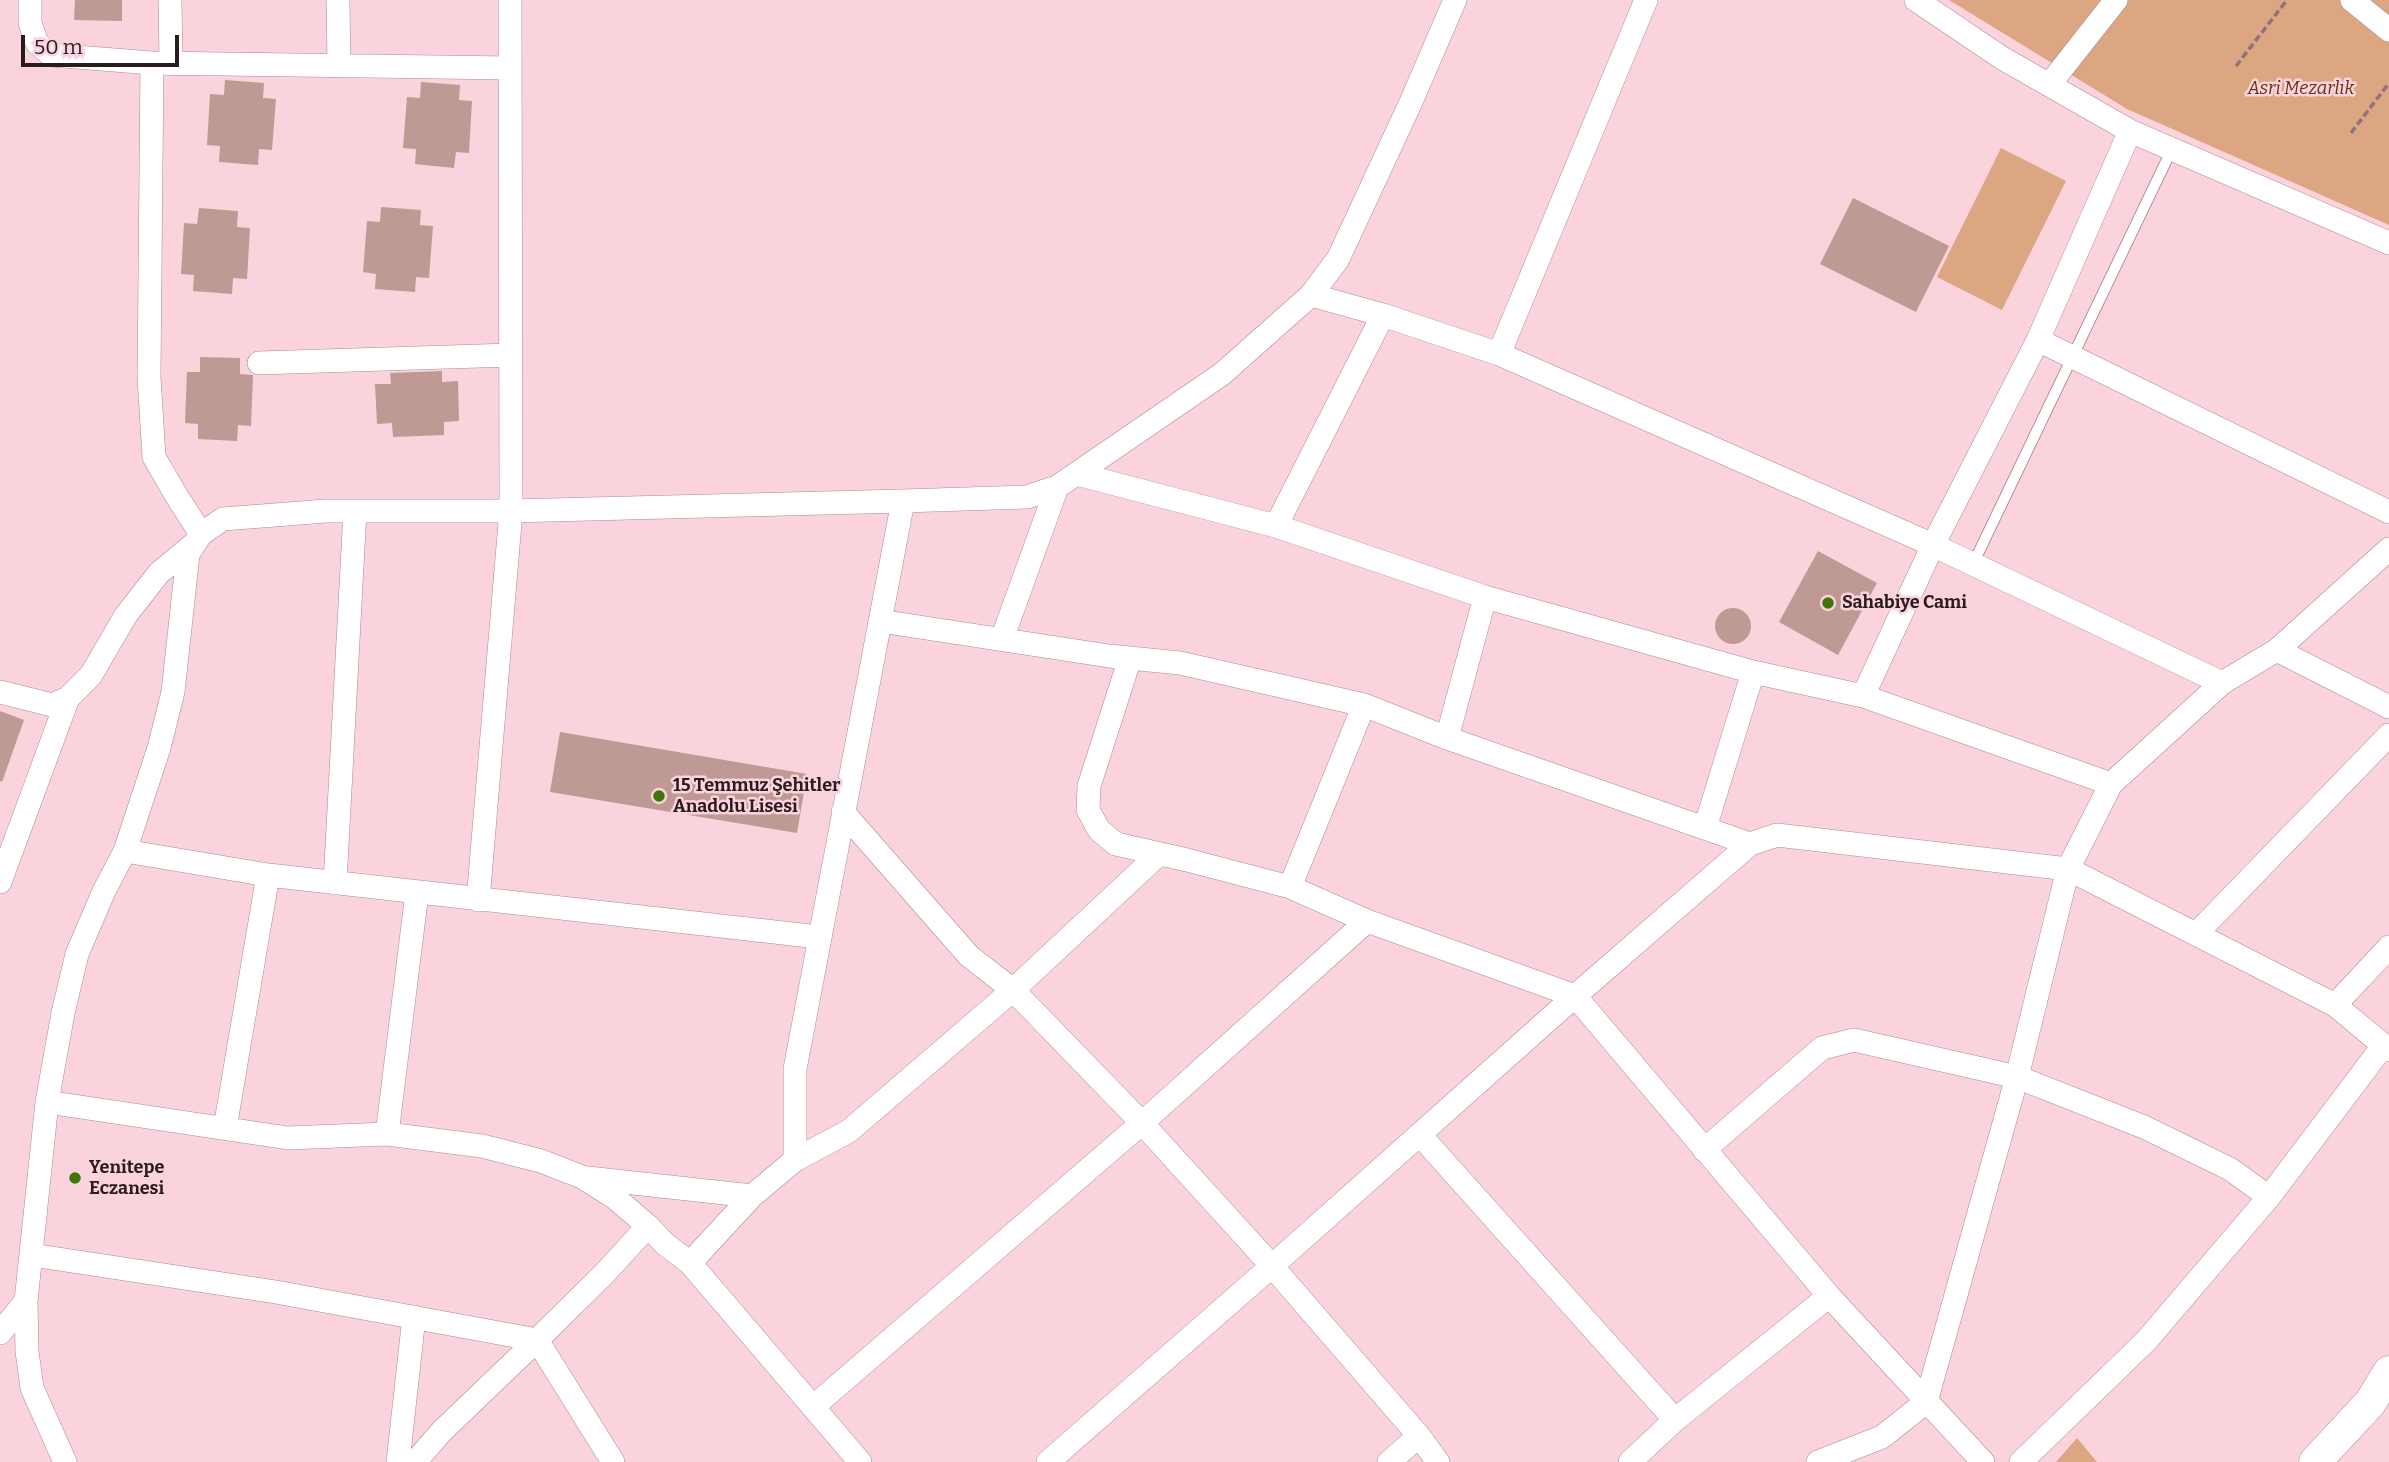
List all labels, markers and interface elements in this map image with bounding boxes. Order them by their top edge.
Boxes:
scale bar [24,21,182,65]
text: 50 m [34,34,83,60]
park label: Asri Mezarlık [2248,78,2354,100]
place label: Sahabiye Cami [1842,592,1967,614]
marker: Sahabiye Cami [1820,595,1836,611]
place label: 15 Temmuz Şehitler Anadolu Lisesi [673,775,841,818]
marker: 15 Temmuz Şehitler Anadolu Lisesi [651,788,667,804]
place label: Yenitepe Eczanesi [89,1157,164,1200]
marker: Yenitepe Eczanesi [67,1170,83,1186]

